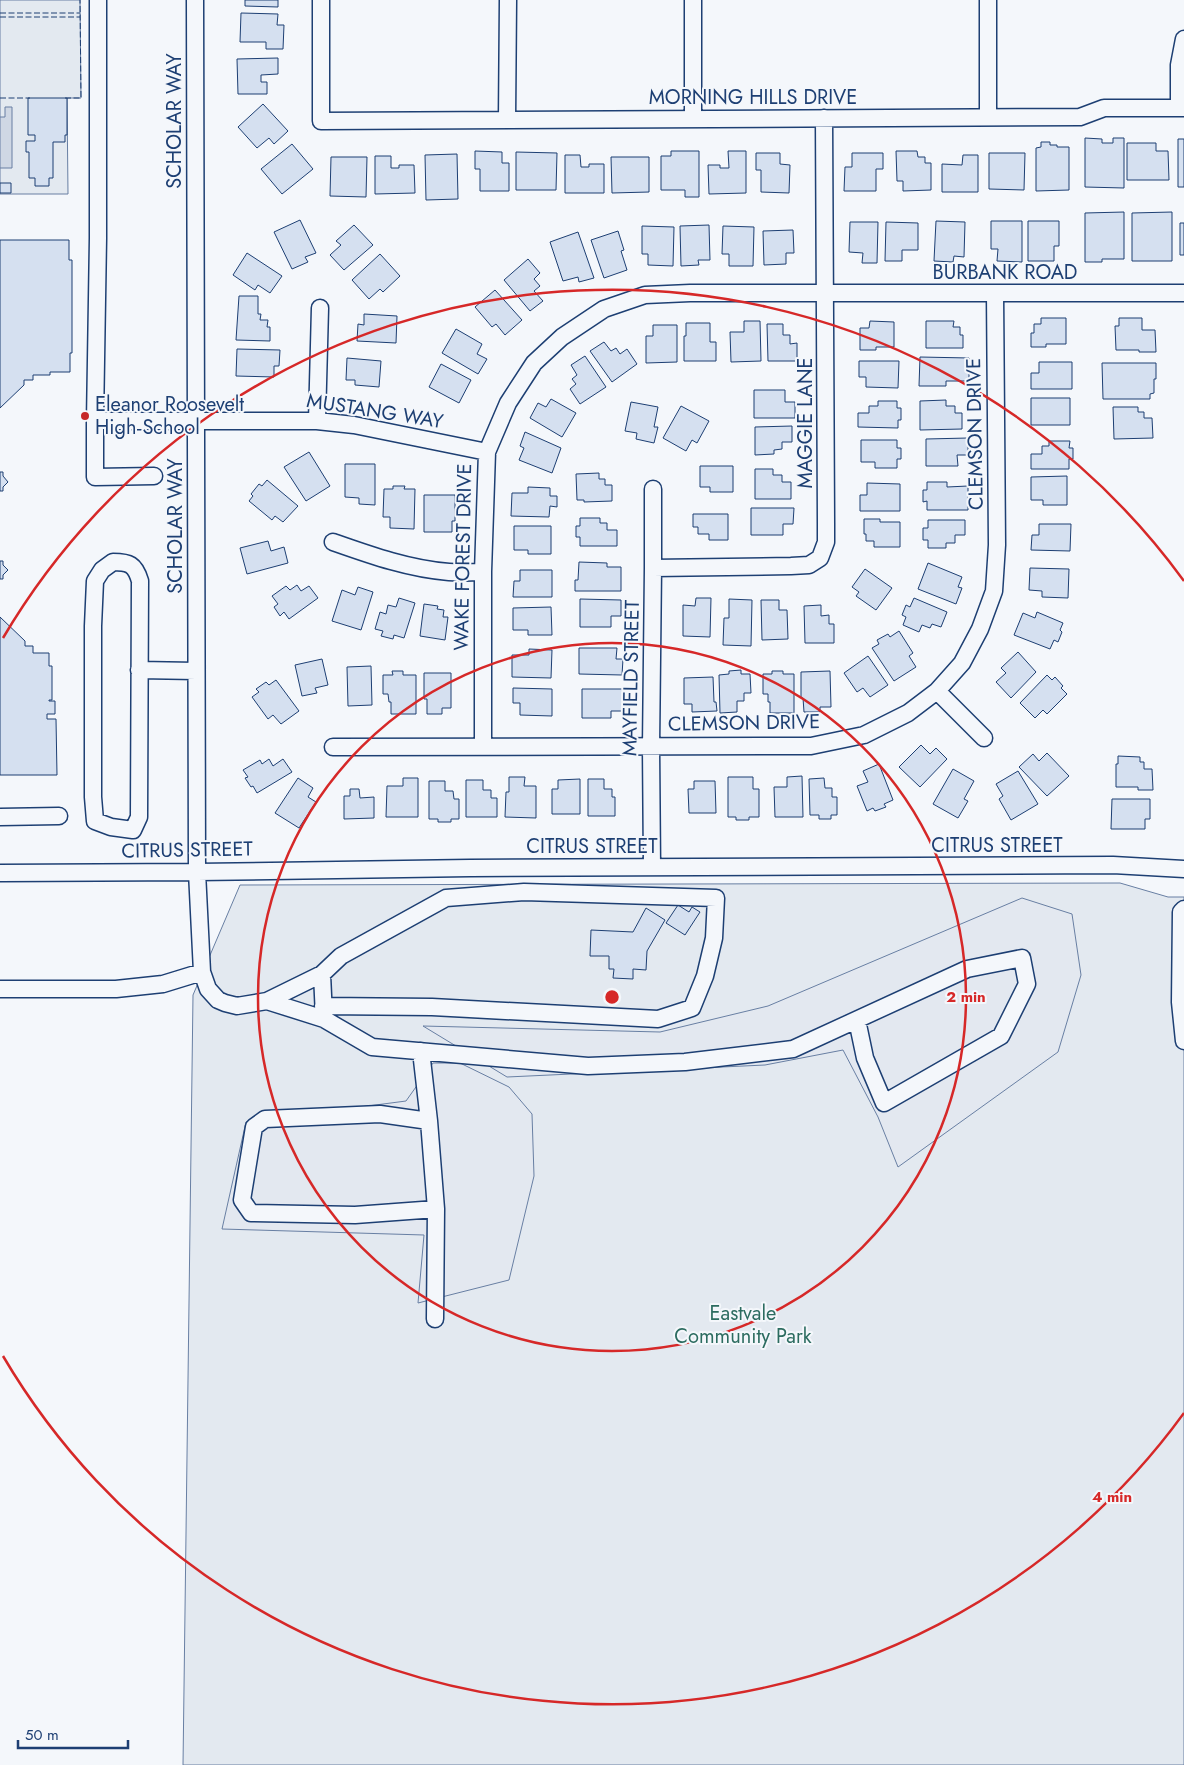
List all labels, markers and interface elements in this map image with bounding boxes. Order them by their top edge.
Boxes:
street label: SCHOLAR WAY [160,52,189,189]
street label: MORNING HILLS DRIVE [649,83,857,112]
street label: BURBANK ROAD [933,258,1077,287]
street label: MAGGIE LANE [791,358,820,489]
street label: CLEMSON DRIVE [959,358,991,510]
street label: MUSTANG WAY [305,386,446,436]
place label: Eleanor Roosevelt High School [95,390,244,442]
marker: Eleanor Roosevelt High School [79,410,91,422]
street label: SCHOLAR WAY [161,457,190,594]
street label: WAKE FOREST DRIVE [447,463,479,651]
street label: MAYFIELD STREET [615,599,647,756]
street label: CLEMSON DRIVE [668,707,820,739]
street label: CITRUS STREET [931,831,1063,860]
street label: CITRUS STREET [526,832,658,861]
street label: CITRUS STREET [121,834,254,866]
text: 2 min [946,986,986,1008]
centre of rings [603,988,621,1006]
park label: Eastvale Community Park [674,1299,812,1351]
text: 4 min [1092,1486,1132,1508]
scale bar [18,1718,128,1750]
text: 50 m [25,1724,59,1746]

